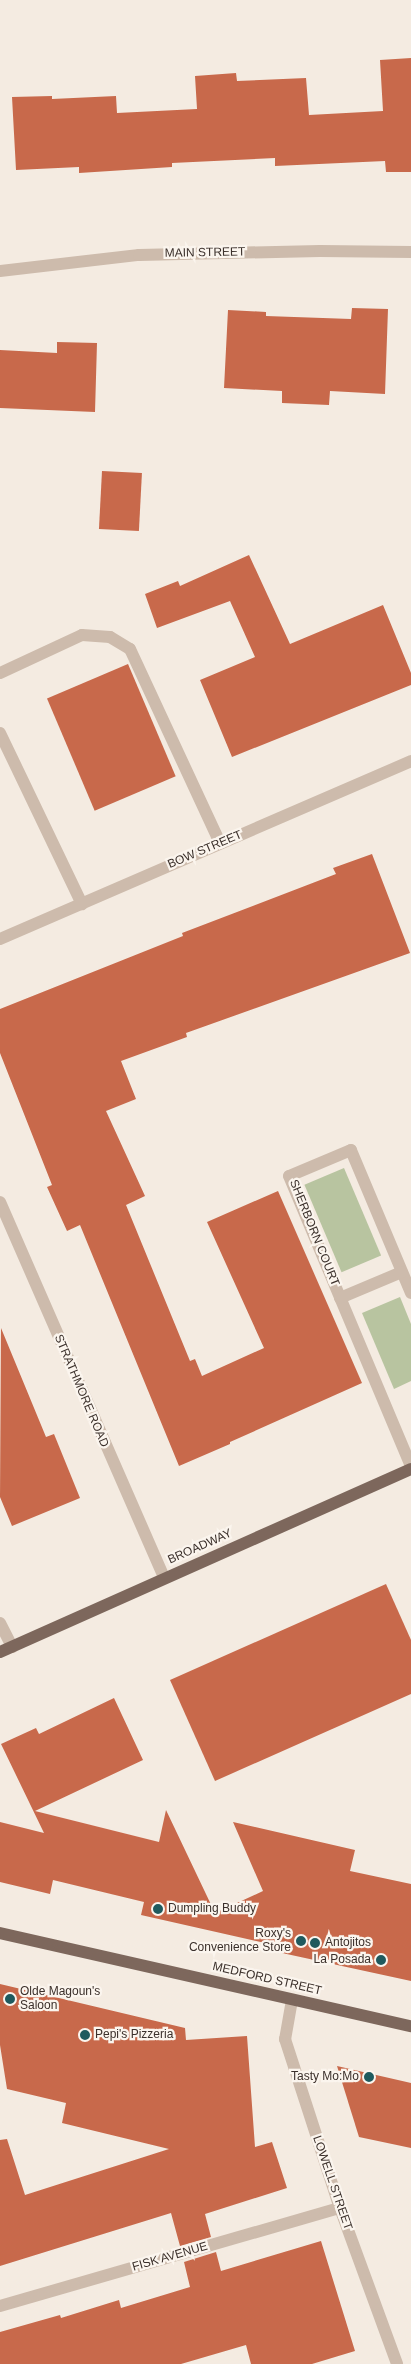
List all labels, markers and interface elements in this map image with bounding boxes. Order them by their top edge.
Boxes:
street label: MAIN STREET [165,245,245,261]
street label: BOW STREET [166,828,244,872]
street label: SHERBORN COURT [286,1178,342,1288]
street label: STRATHMORE ROAD [51,1332,111,1450]
street label: BROADWAY [166,1526,234,1568]
place label: Dumpling Buddy [168,1902,256,1916]
marker: Dumpling Buddy [152,1903,164,1915]
place label: Roxy's Convenience Store [189,1927,291,1955]
marker: Roxy's Convenience Store [295,1935,307,1947]
place label: Antojitos [325,1936,371,1950]
marker: Antojitos [309,1937,321,1949]
place label: La Posada [314,1953,371,1967]
marker: La Posada [375,1954,387,1966]
street label: MEDFORD STREET [211,1959,323,1999]
place label: Olde Magoun's Saloon [20,1985,100,2013]
marker: Olde Magoun's Saloon [4,1993,16,2005]
place label: Pepi's Pizzeria [95,2028,173,2042]
marker: Pepi's Pizzeria [79,2029,91,2041]
place label: Tasty Mo:Mo [291,2070,359,2084]
marker: Tasty Mo:Mo [363,2071,375,2083]
street label: LOWELL STREET [309,2134,355,2232]
street label: FISK AVENUE [130,2239,210,2275]

